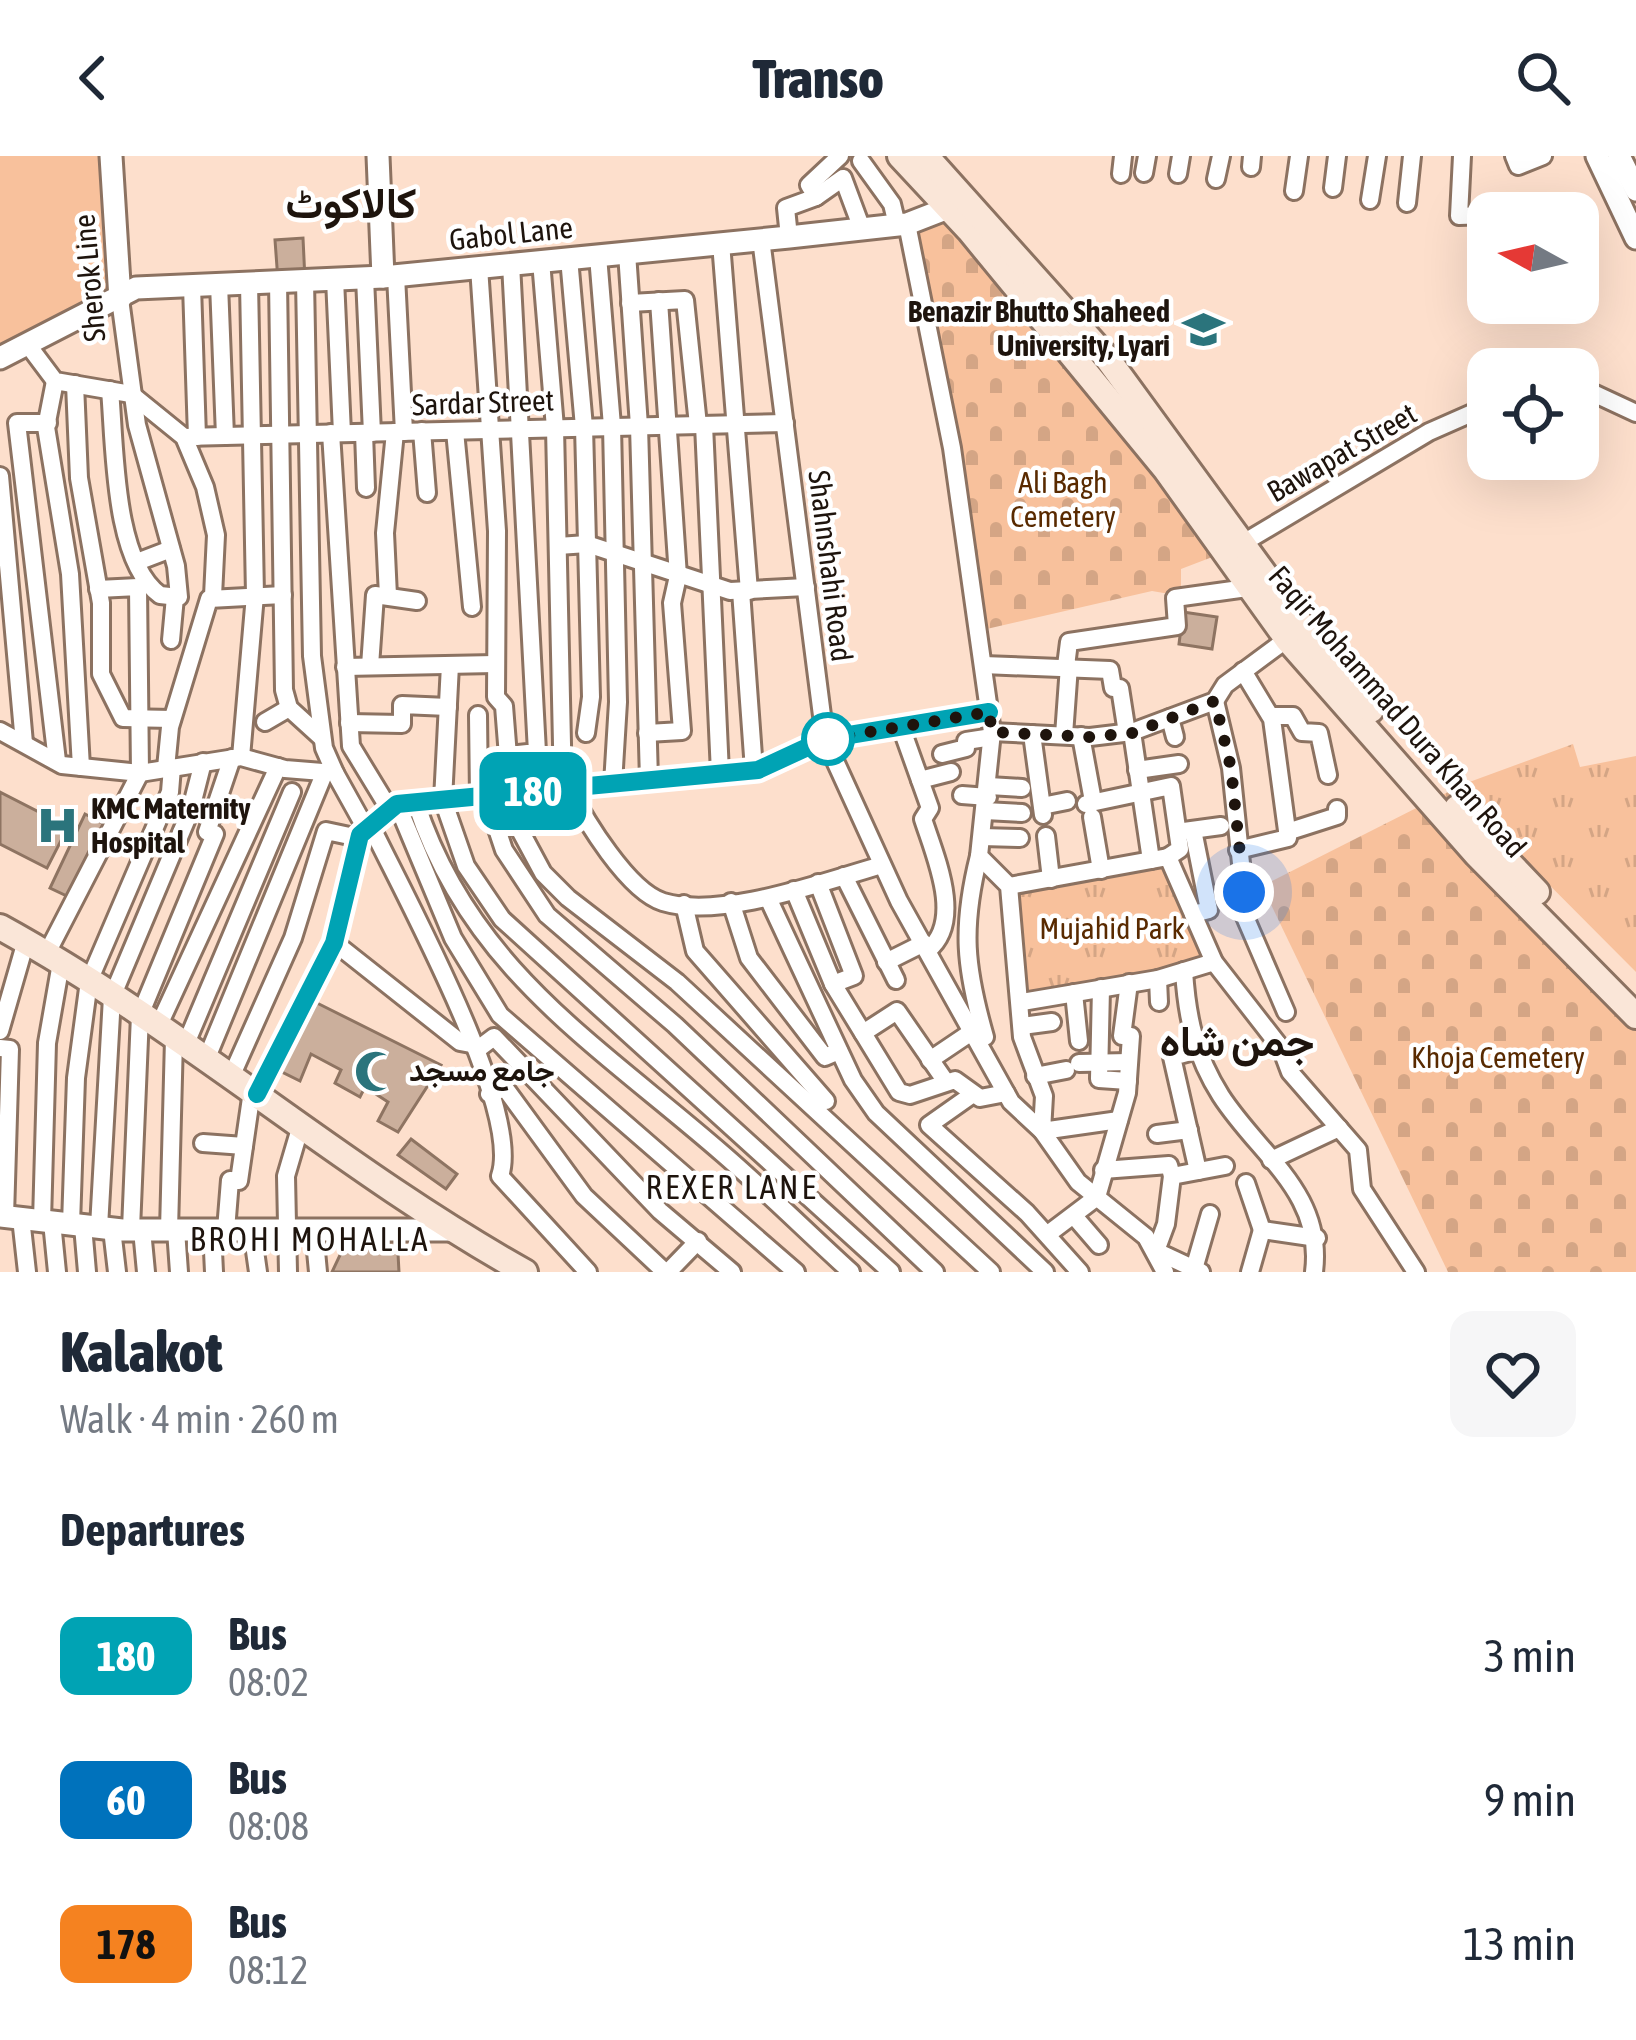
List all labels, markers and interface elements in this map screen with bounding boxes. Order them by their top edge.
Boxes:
icon: back [60,45,126,111]
icon: search [1510,45,1576,111]
text: Transo [752,48,884,109]
district label: کالاکوٹ [285,179,417,230]
north arrow [1467,192,1599,324]
map controls [1467,192,1599,480]
street label: Gabol Lane [447,210,574,256]
street label: Sherok Line [67,213,112,343]
place label: Benazir Bhutto Shaheed University, Lyari [908,294,1170,362]
school or university icon: Benazir Bhutto Shaheed University, Lyari [1181,306,1227,352]
button: locate [1467,348,1599,480]
street label: Sardar Street [411,383,555,421]
street label: Bawapat Street [1261,396,1422,508]
park label: Ali Bagh Cemetery [1010,465,1116,533]
street label: Shahnshahi Road [802,468,860,663]
street label: Faqir Mohammad Dura Khan Road [1262,559,1533,864]
unlabelled marker [803,714,853,764]
line badge: 180 [464,752,602,830]
text: 180 [503,767,563,815]
place label: KMC Maternity Hospital [91,791,251,859]
hospital icon: KMC Maternity Hospital [34,803,80,849]
your location [1214,862,1274,922]
park label: Mujahid Park [1039,911,1185,945]
district label: جمن شاہ [1160,1017,1314,1067]
park label: Khoja Cemetery [1411,1040,1585,1074]
mosque icon: جامع مسجد [352,1048,398,1094]
place label: جامع مسجد [409,1053,555,1091]
district label: REXER LANE [646,1168,818,1206]
district label: BROHI MOHALLA [190,1220,430,1258]
button: heart [1450,1311,1576,1437]
text: Kalakot [60,1319,222,1384]
text: Walk · 4 min · 260 m [60,1397,339,1441]
text: Departures [60,1504,245,1556]
text: Bus [228,1608,287,1660]
text: 3 min [1484,1630,1576,1682]
text: 180 [96,1632,156,1680]
text: 08:02 [228,1660,309,1704]
text: Bus [228,1752,287,1804]
text: 9 min [1484,1774,1576,1826]
text: 60 [106,1776,146,1824]
text: 08:08 [228,1804,309,1848]
text: Bus [228,1896,287,1948]
text: 13 min [1463,1918,1576,1970]
text: 178 [96,1920,156,1968]
text: 08:12 [228,1948,308,1992]

